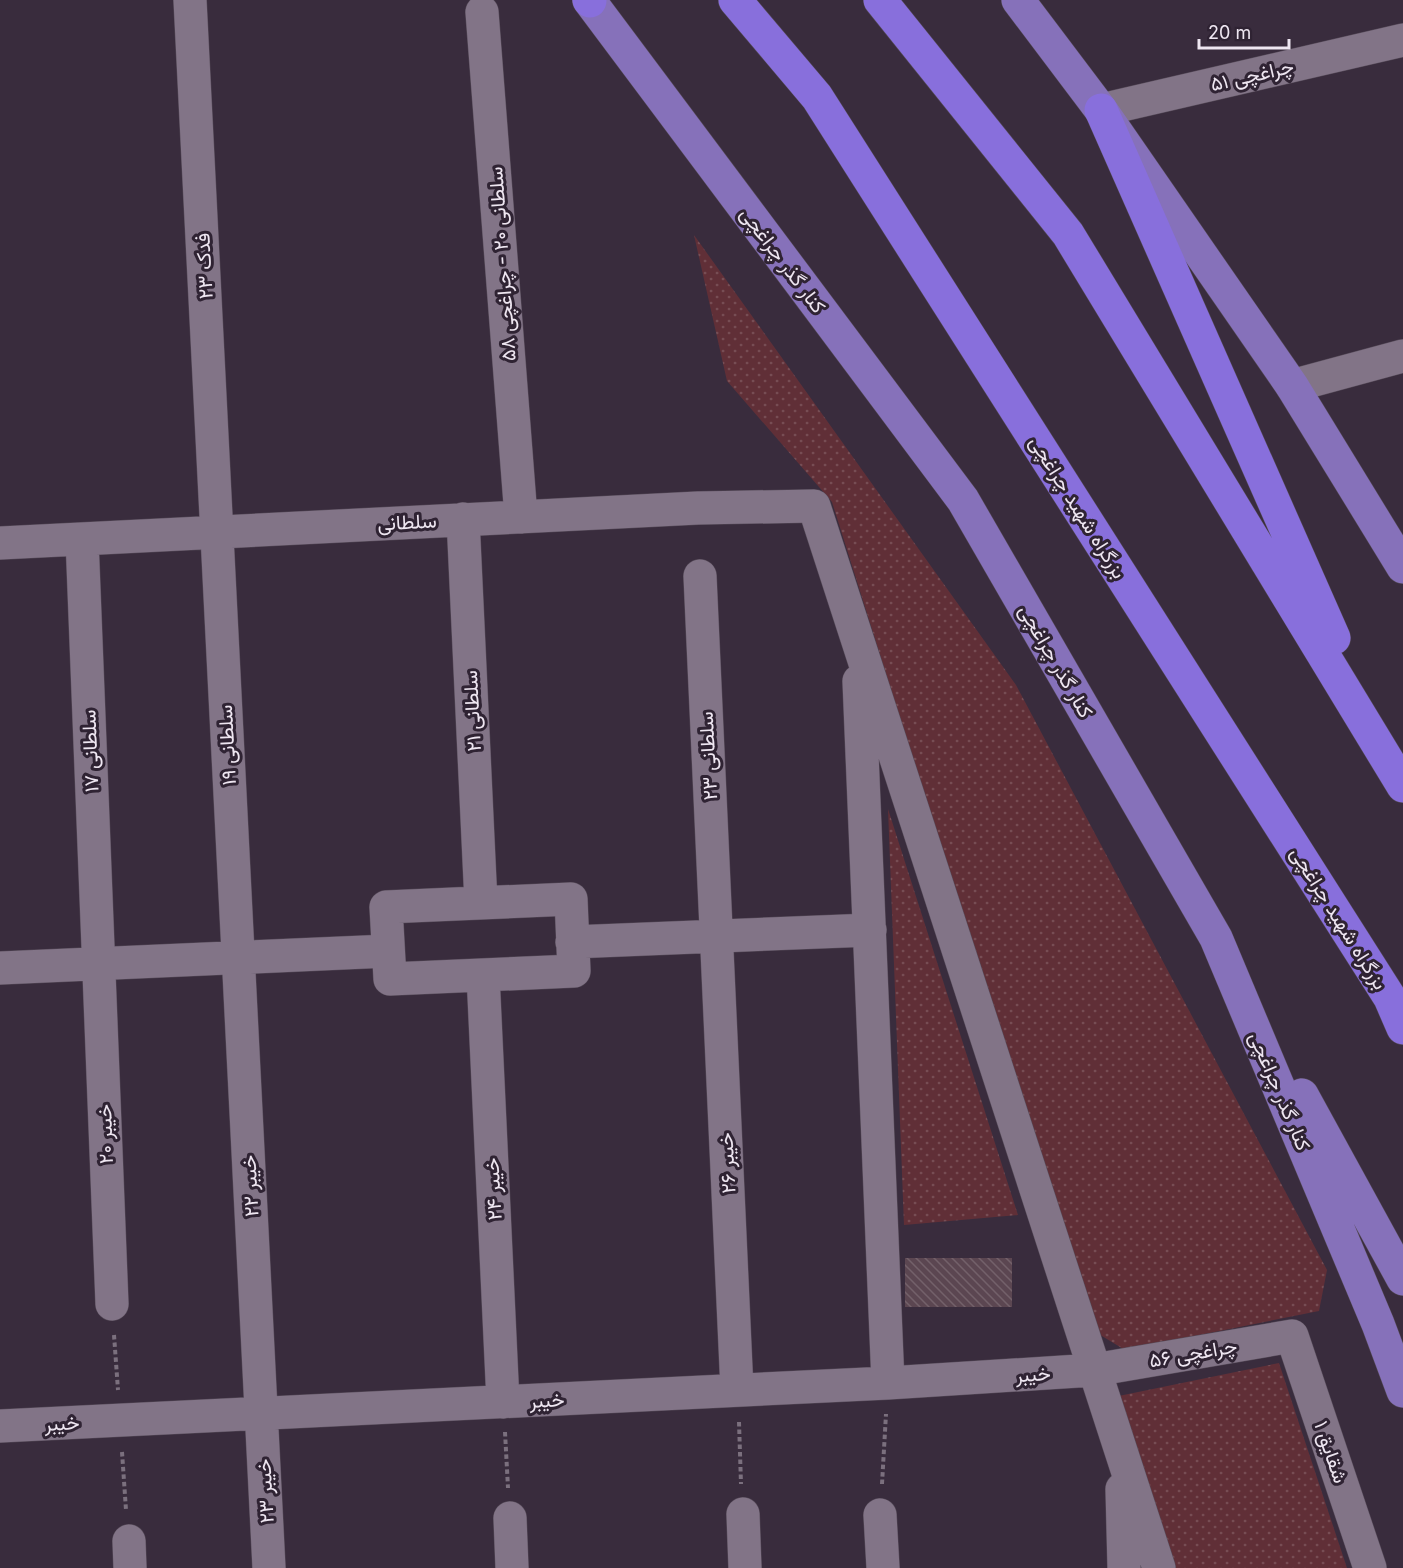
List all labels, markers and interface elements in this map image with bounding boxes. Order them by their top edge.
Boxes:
scale bar [1199,12,1289,50]
text: 20 m [1208,22,1251,43]
street label: چراغچی ۵۱ [1208,54,1296,98]
street label: سلطانی ۲۰ - چراغچی ۵۸ [483,166,523,362]
street label: کنار گذر چراغچی [734,202,831,319]
street label: فدک ۲۳ [190,232,218,300]
street label: بزرگراه شهید چراغچی [1023,431,1132,584]
street label: سلطانی [377,508,437,536]
street label: کنار گذر چراغچی [1012,600,1098,723]
street label: سلطانی ۲۱ [458,670,486,752]
street label: سلطانی ۱۹ [213,704,241,786]
street label: سلطانی ۱۷ [77,709,103,793]
street label: سلطانی ۲۳ [694,711,722,801]
street label: بزرگراه شهید چراغچی [1284,842,1393,995]
street label: کنار گذر چراغچی [1242,1028,1316,1155]
street label: خیبر ۲۰ [92,1104,119,1164]
street label: خیبر ۲۶ [713,1132,742,1194]
street label: خیبر ۲۲ [236,1154,265,1218]
street label: خیبر ۲۴ [479,1157,508,1221]
street label: چراغچی ۵۶ [1147,1333,1239,1374]
street label: خیبر [1014,1361,1052,1388]
street label: خیبر [528,1387,565,1414]
street label: خیبر [43,1410,80,1437]
street label: شقایق ۱ [1309,1418,1353,1486]
street label: خیبر ۲۳ [251,1458,280,1524]

